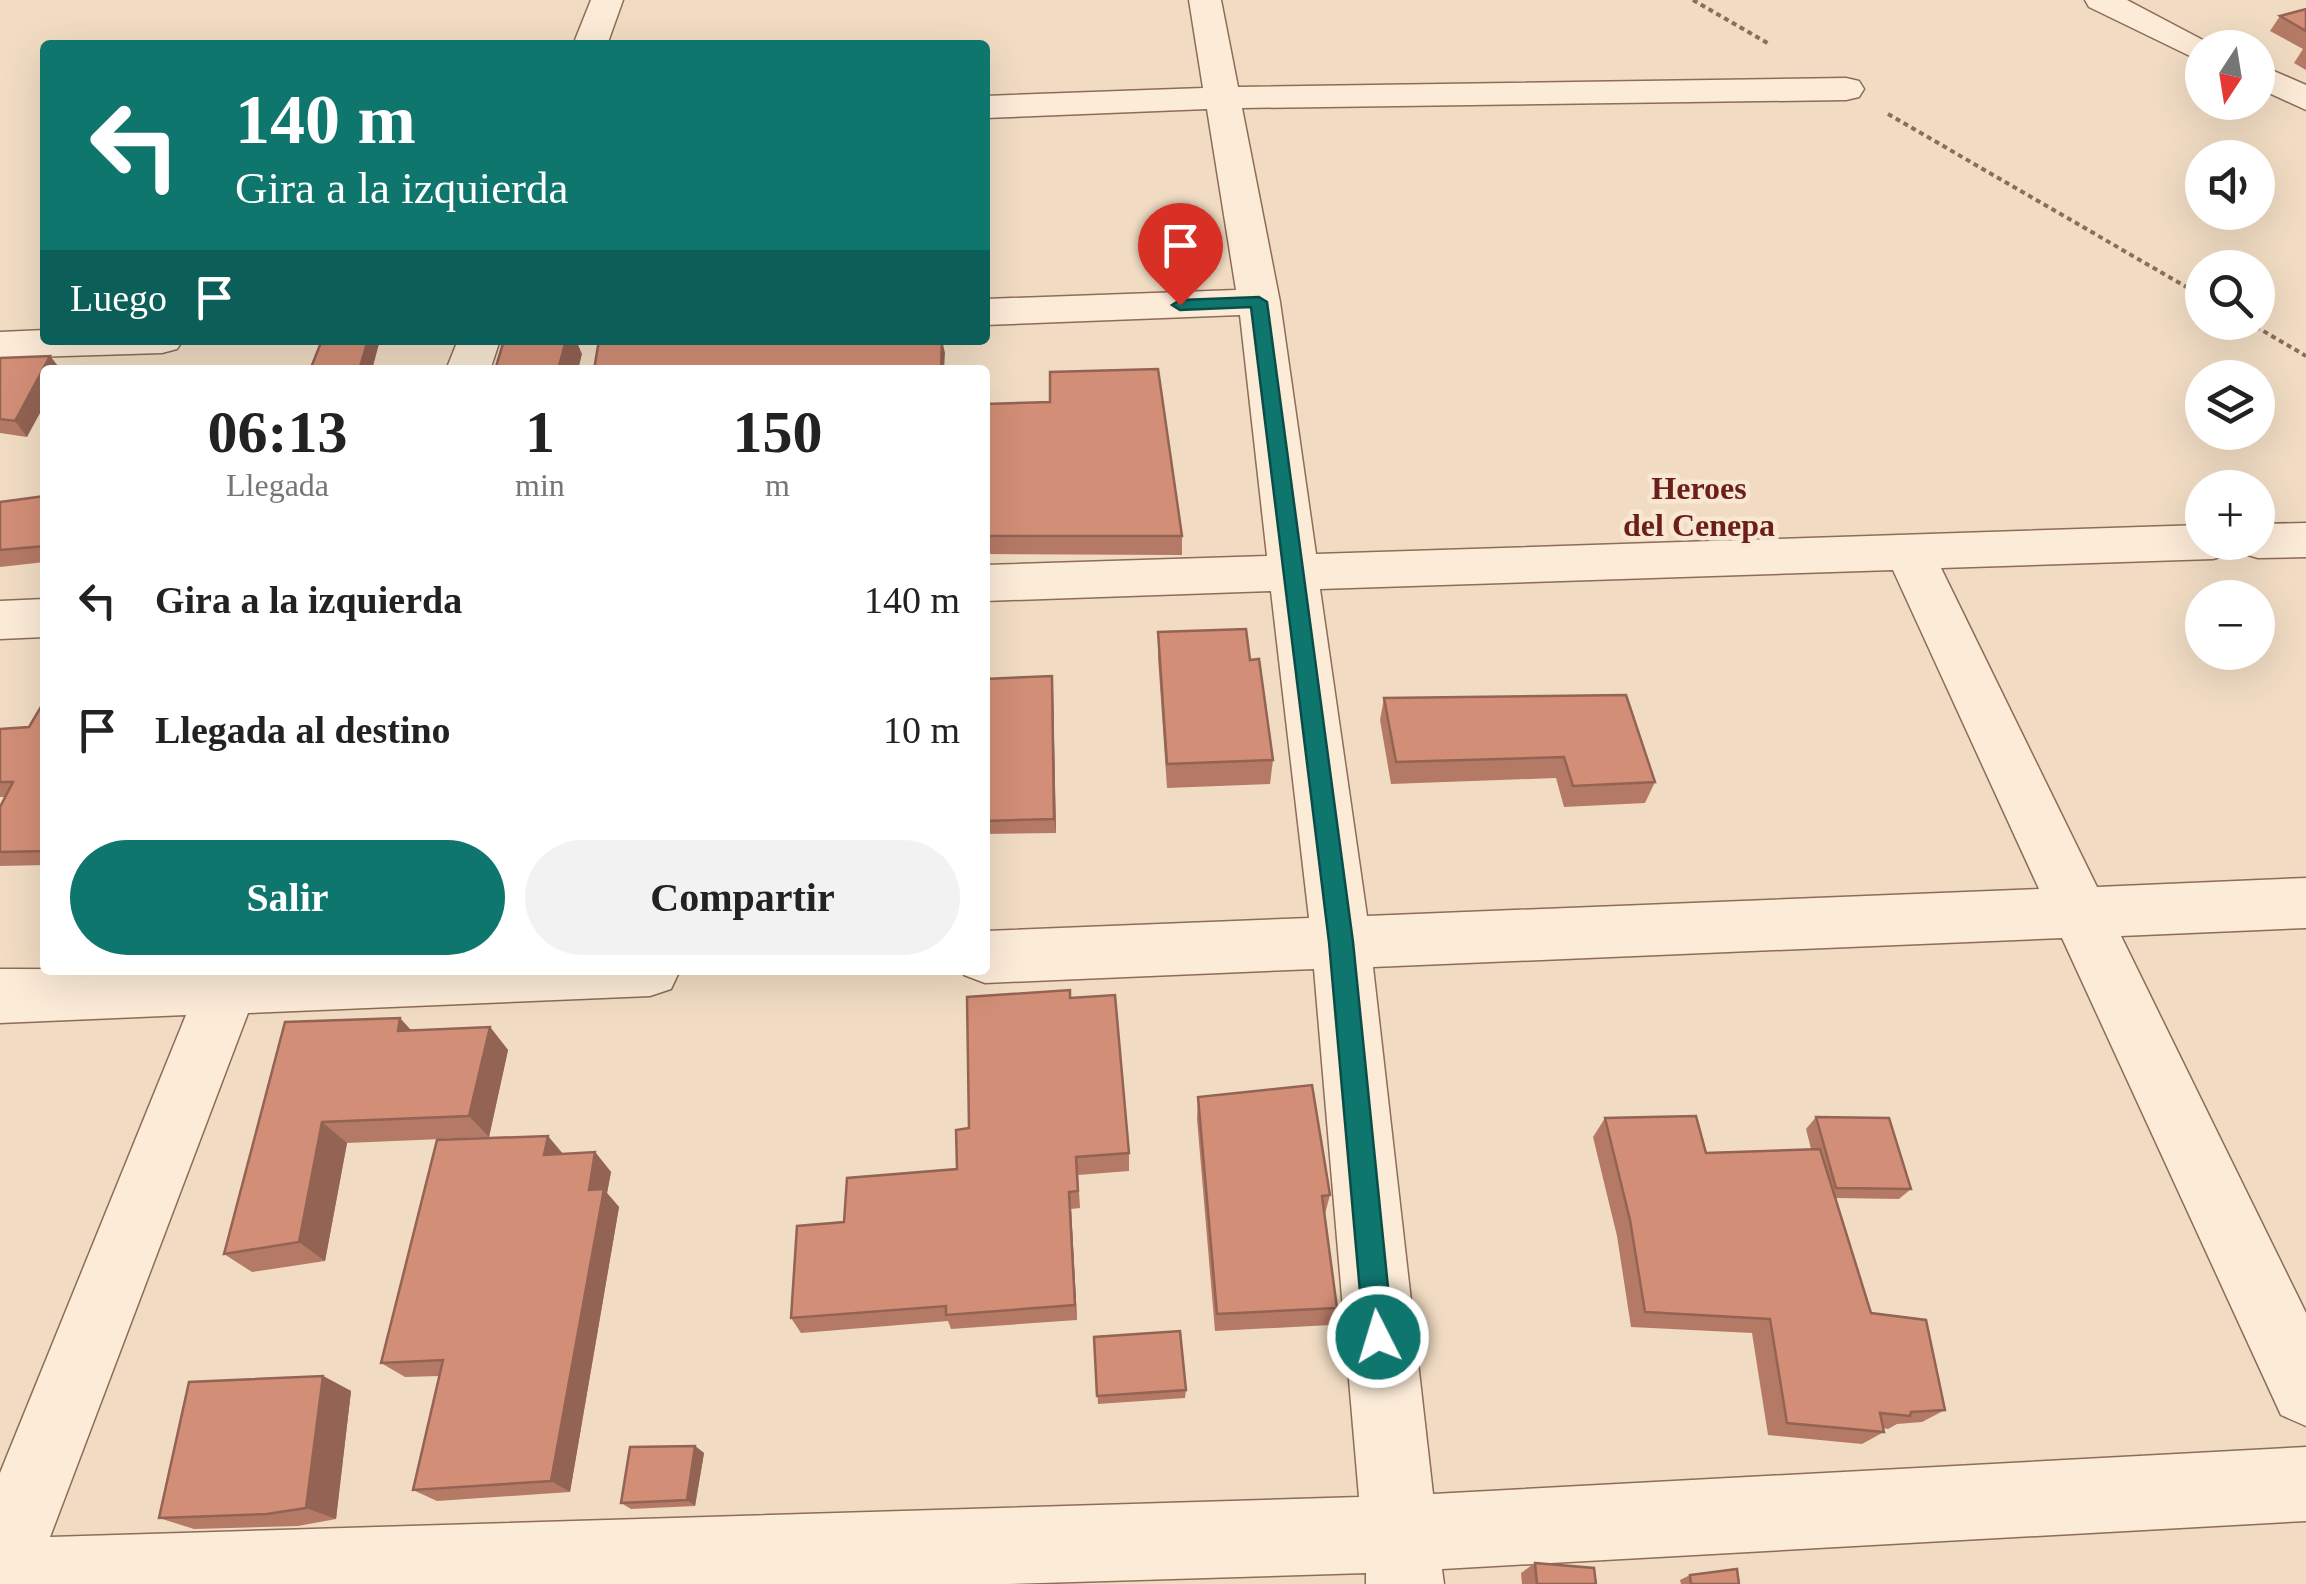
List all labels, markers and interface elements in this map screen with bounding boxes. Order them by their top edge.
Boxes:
north arrow [2185,30,2275,120]
map controls [2185,30,2275,670]
icon: left [70,80,200,210]
text: 140 m [235,81,416,158]
button: sound [2185,140,2275,230]
text: Gira a la izquierda [235,163,569,213]
pin [1138,203,1223,306]
icon: arrive [1153,218,1208,273]
button: search [2185,250,2275,340]
icon: arrive [187,270,242,325]
text: Luego [70,277,167,319]
button: layers [2185,360,2275,450]
text: 06:13 [208,399,348,465]
text: 1 [525,399,555,465]
text: 150 [732,399,822,465]
text: Llegada [226,467,329,503]
text: min [515,467,565,503]
text: m [765,467,790,503]
district label: Heroes del Cenepa [1623,470,1775,543]
button: + [2185,470,2275,560]
icon: left [70,573,125,628]
text: Gira a la izquierda [155,579,462,621]
text: 140 m [864,579,960,621]
button: − [2185,580,2275,670]
icon: arrive [70,703,125,758]
text: Llegada al destino [155,709,451,751]
text: 10 m [883,709,960,751]
button: Salir [70,840,505,955]
button: Compartir [525,840,960,955]
position arrow [1326,1285,1430,1389]

